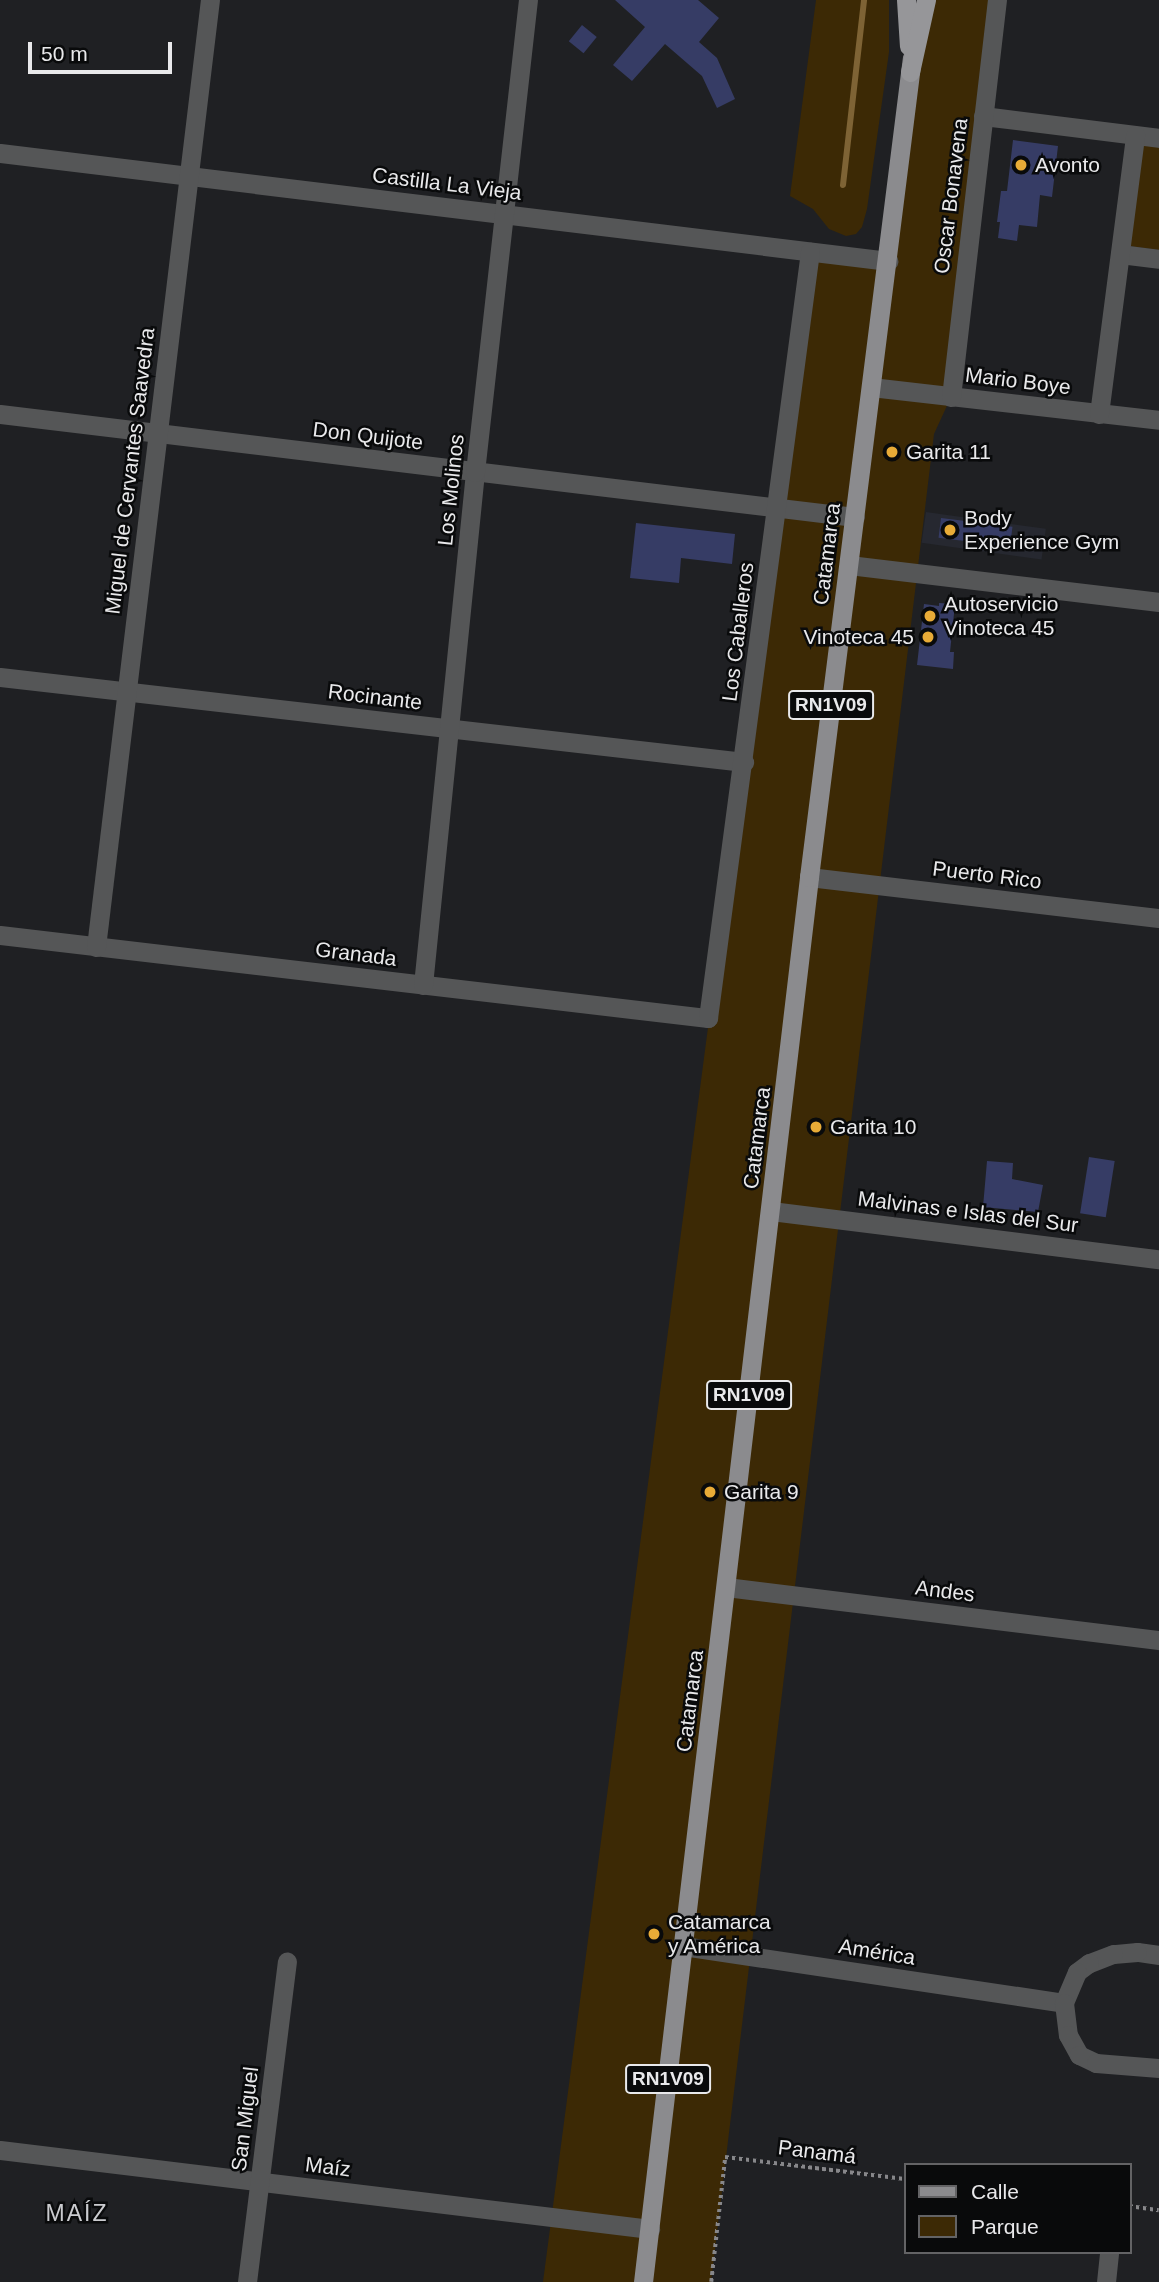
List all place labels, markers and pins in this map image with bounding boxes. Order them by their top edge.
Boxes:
place label: Avonto [1035,152,1100,178]
marker: Avonto [1013,157,1029,173]
place label: Garita 11 [906,439,991,465]
marker: Garita 11 [884,444,900,460]
place label: Body Experience Gym [964,505,1119,555]
marker: Body Experience Gym [942,522,958,538]
place label: Autoservicio Vinoteca 45 [944,591,1058,641]
marker: Autoservicio Vinoteca 45 [922,608,938,624]
place label: Vinoteca 45 [803,624,914,650]
marker: Vinoteca 45 [920,629,936,645]
place label: Garita 10 [830,1114,916,1140]
marker: Garita 10 [808,1119,824,1135]
place label: Garita 9 [724,1479,799,1505]
marker: Garita 9 [702,1484,718,1500]
place label: Catamarca y América [668,1909,771,1959]
marker: Catamarca y América [646,1926,662,1942]

